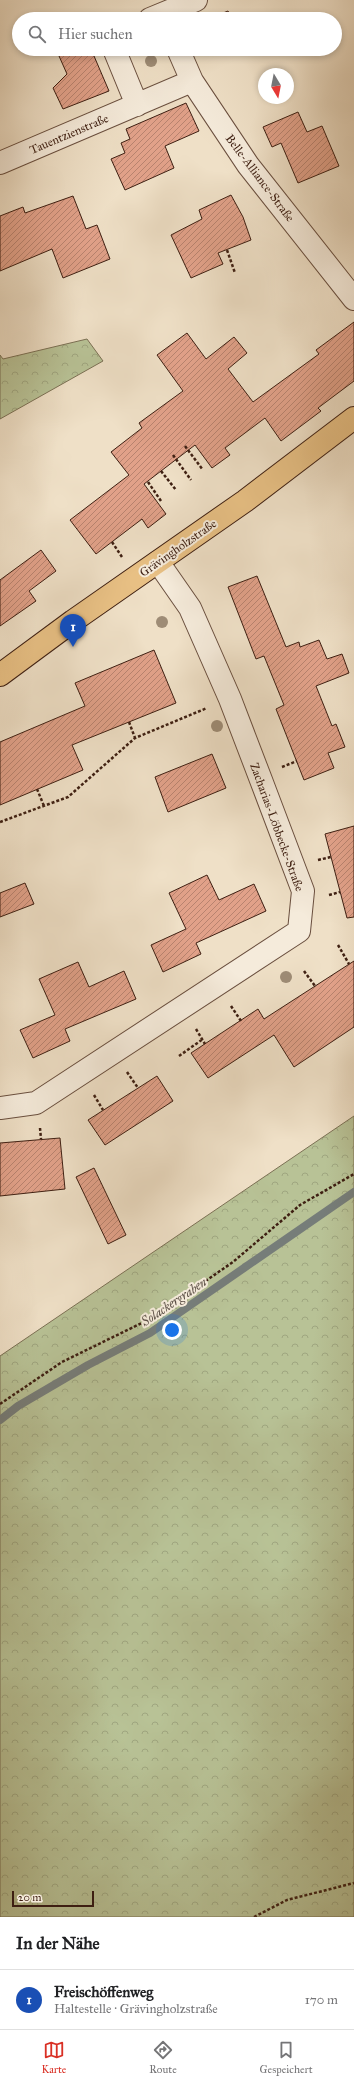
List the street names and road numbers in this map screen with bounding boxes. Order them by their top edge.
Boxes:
street label: Tauentzienstraße [27,111,111,157]
street label: Belle-Alliance-Straße [223,132,297,224]
street label: Grävingholzstraße [137,516,220,580]
street label: Zacharias-Löbbecke-Straße [247,761,307,893]

